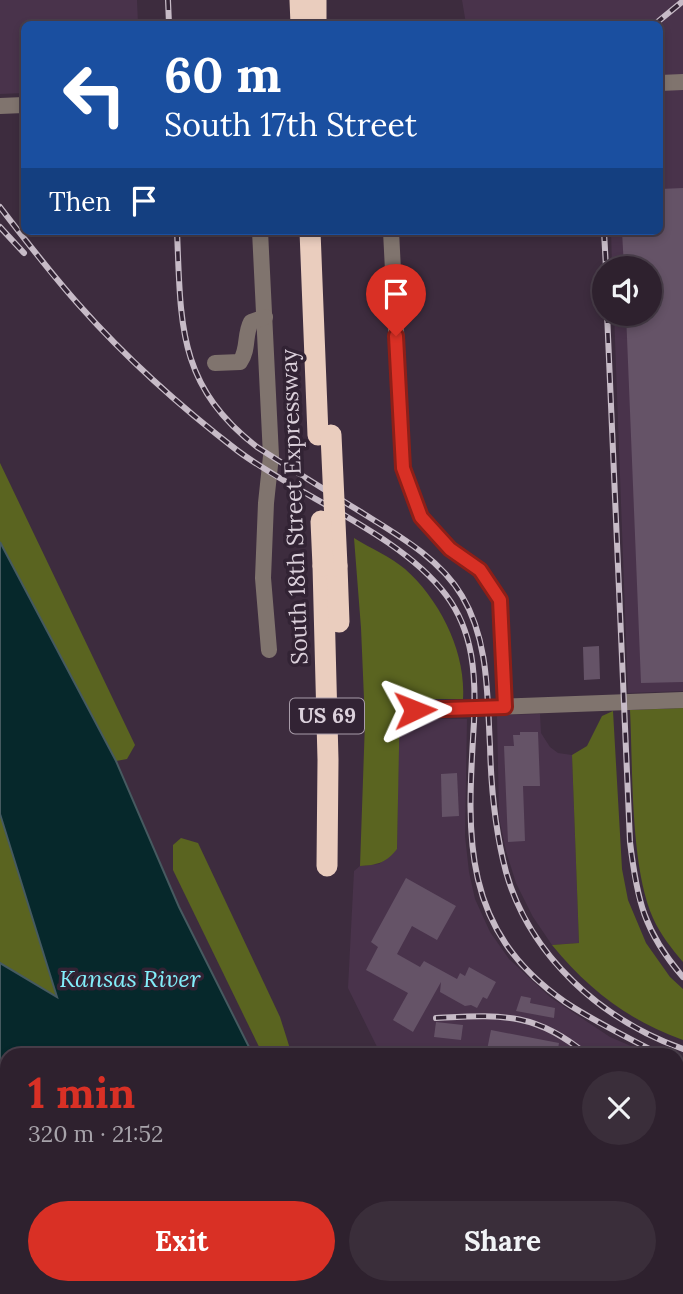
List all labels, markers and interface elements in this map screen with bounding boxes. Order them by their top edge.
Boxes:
text: 60 m [164,43,281,105]
icon: left [49,49,140,140]
text: South 17th Street [164,104,417,145]
icon: arrive [125,182,163,220]
text: Then [49,185,111,218]
map controls [592,256,662,326]
button: sound [592,256,662,326]
pin [366,264,426,336]
icon: arrive [377,275,415,313]
street label: South 18th Street Expressway [273,348,314,665]
position arrow [378,673,452,747]
road number: US 69 [290,698,364,734]
water label: Kansas River [59,963,201,994]
text: 1 min [28,1066,135,1120]
button: close [582,1071,656,1145]
text: 320 m · 21:52 [28,1119,163,1148]
button: Exit [28,1201,335,1281]
button: Share [349,1201,656,1281]

